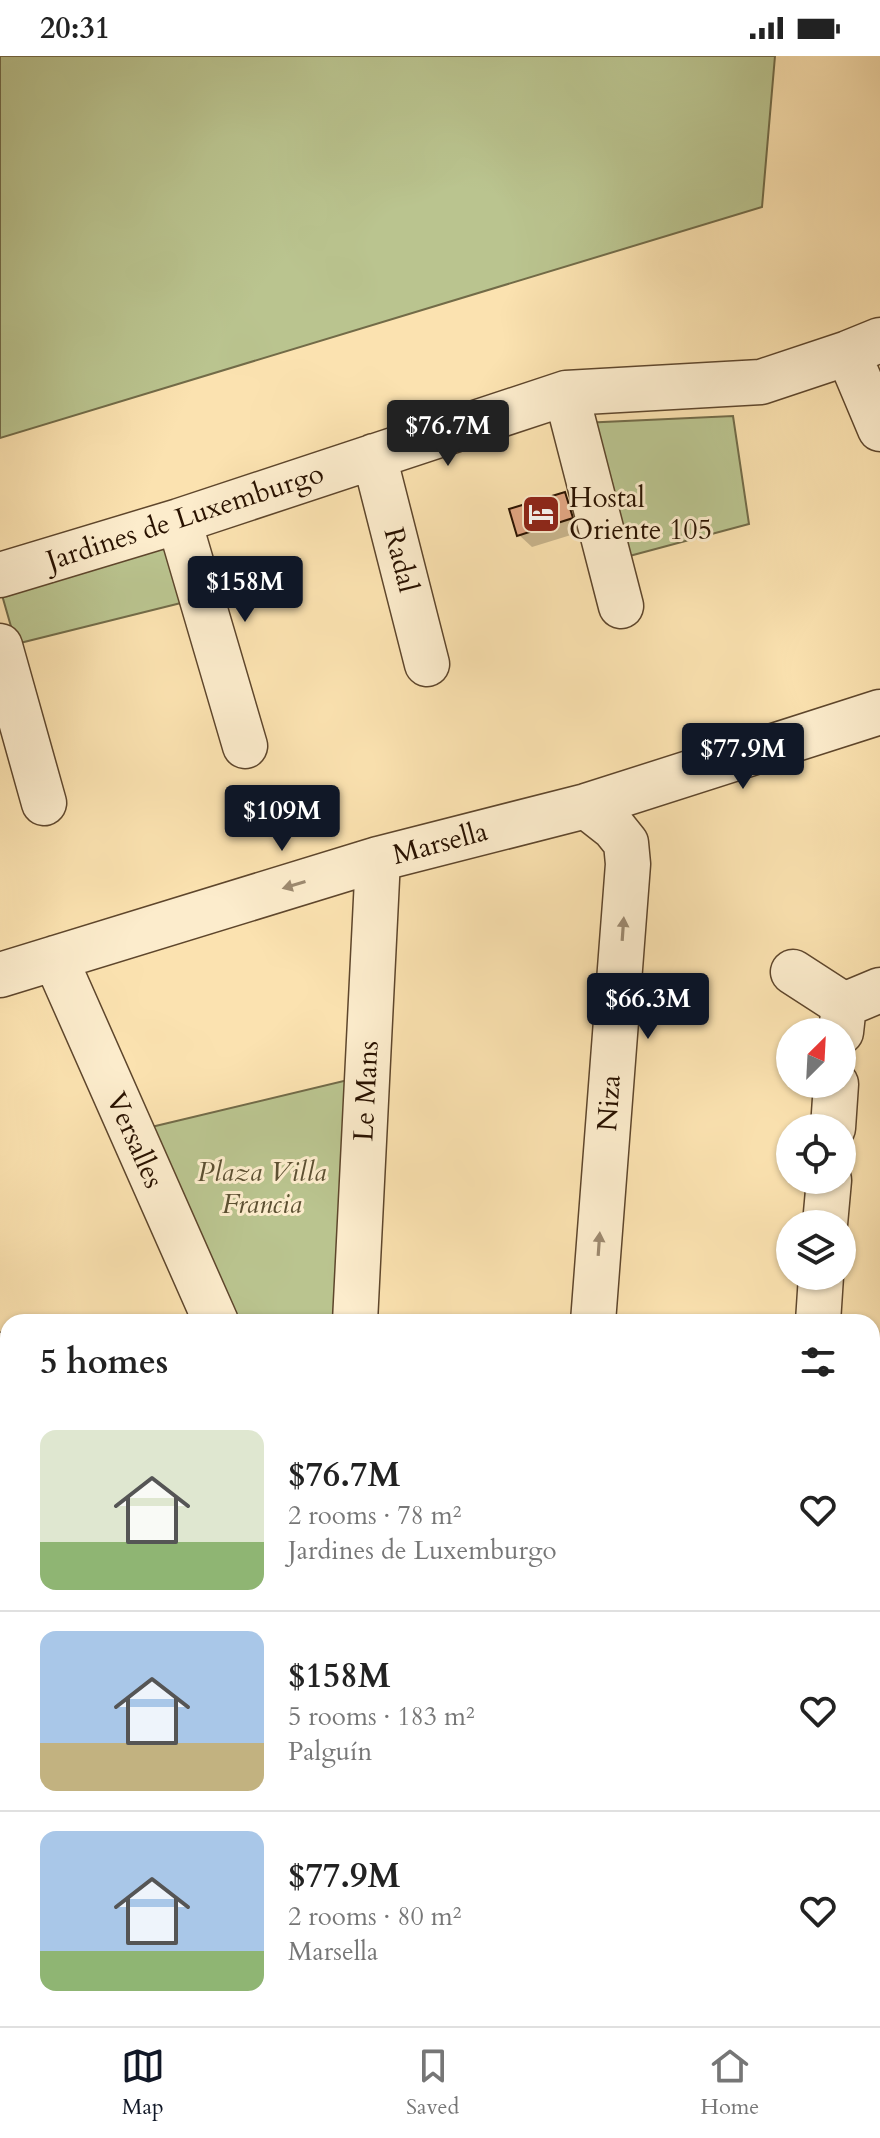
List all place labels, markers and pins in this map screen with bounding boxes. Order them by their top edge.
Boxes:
pin: $76.7M [383,400,513,468]
place label: Hostal Oriente 105 [569,479,712,549]
hotel icon: Hostal Oriente 105 [520,493,562,535]
pin: $158M [189,556,301,624]
pin: $77.9M [678,723,808,791]
pin: $109M [226,785,338,853]
pin: $66.3M [583,973,713,1041]

